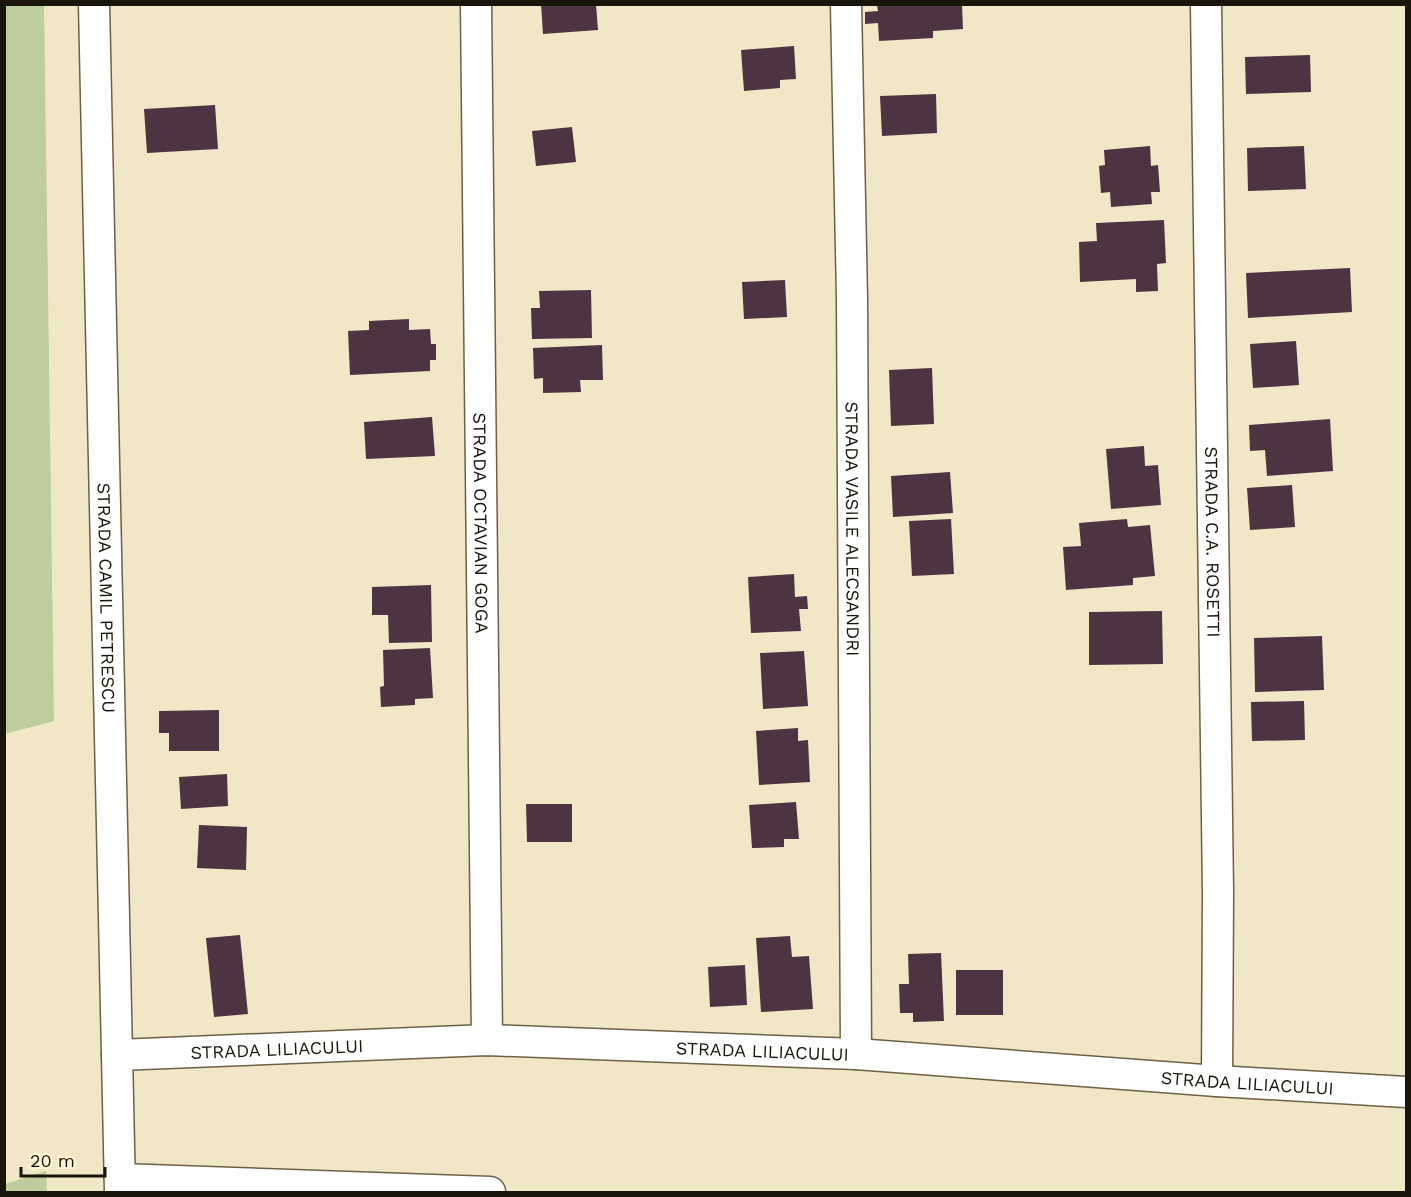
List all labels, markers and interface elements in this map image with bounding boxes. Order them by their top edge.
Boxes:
street label: STRADA VASILE ALECSANDRI [842,401,864,656]
street label: STRADA OCTAVIAN GOGA [470,412,493,634]
street label: STRADA C.A. ROSETTI [1201,446,1225,638]
street label: STRADA CAMIL PETRESCU [94,482,120,713]
street label: STRADA LILIACULUI [190,1035,364,1063]
street label: STRADA LILIACULUI [676,1037,849,1064]
street label: STRADA LILIACULUI [1160,1066,1334,1098]
scale bar [21,1140,105,1178]
text: 20 m [30,1150,75,1171]

